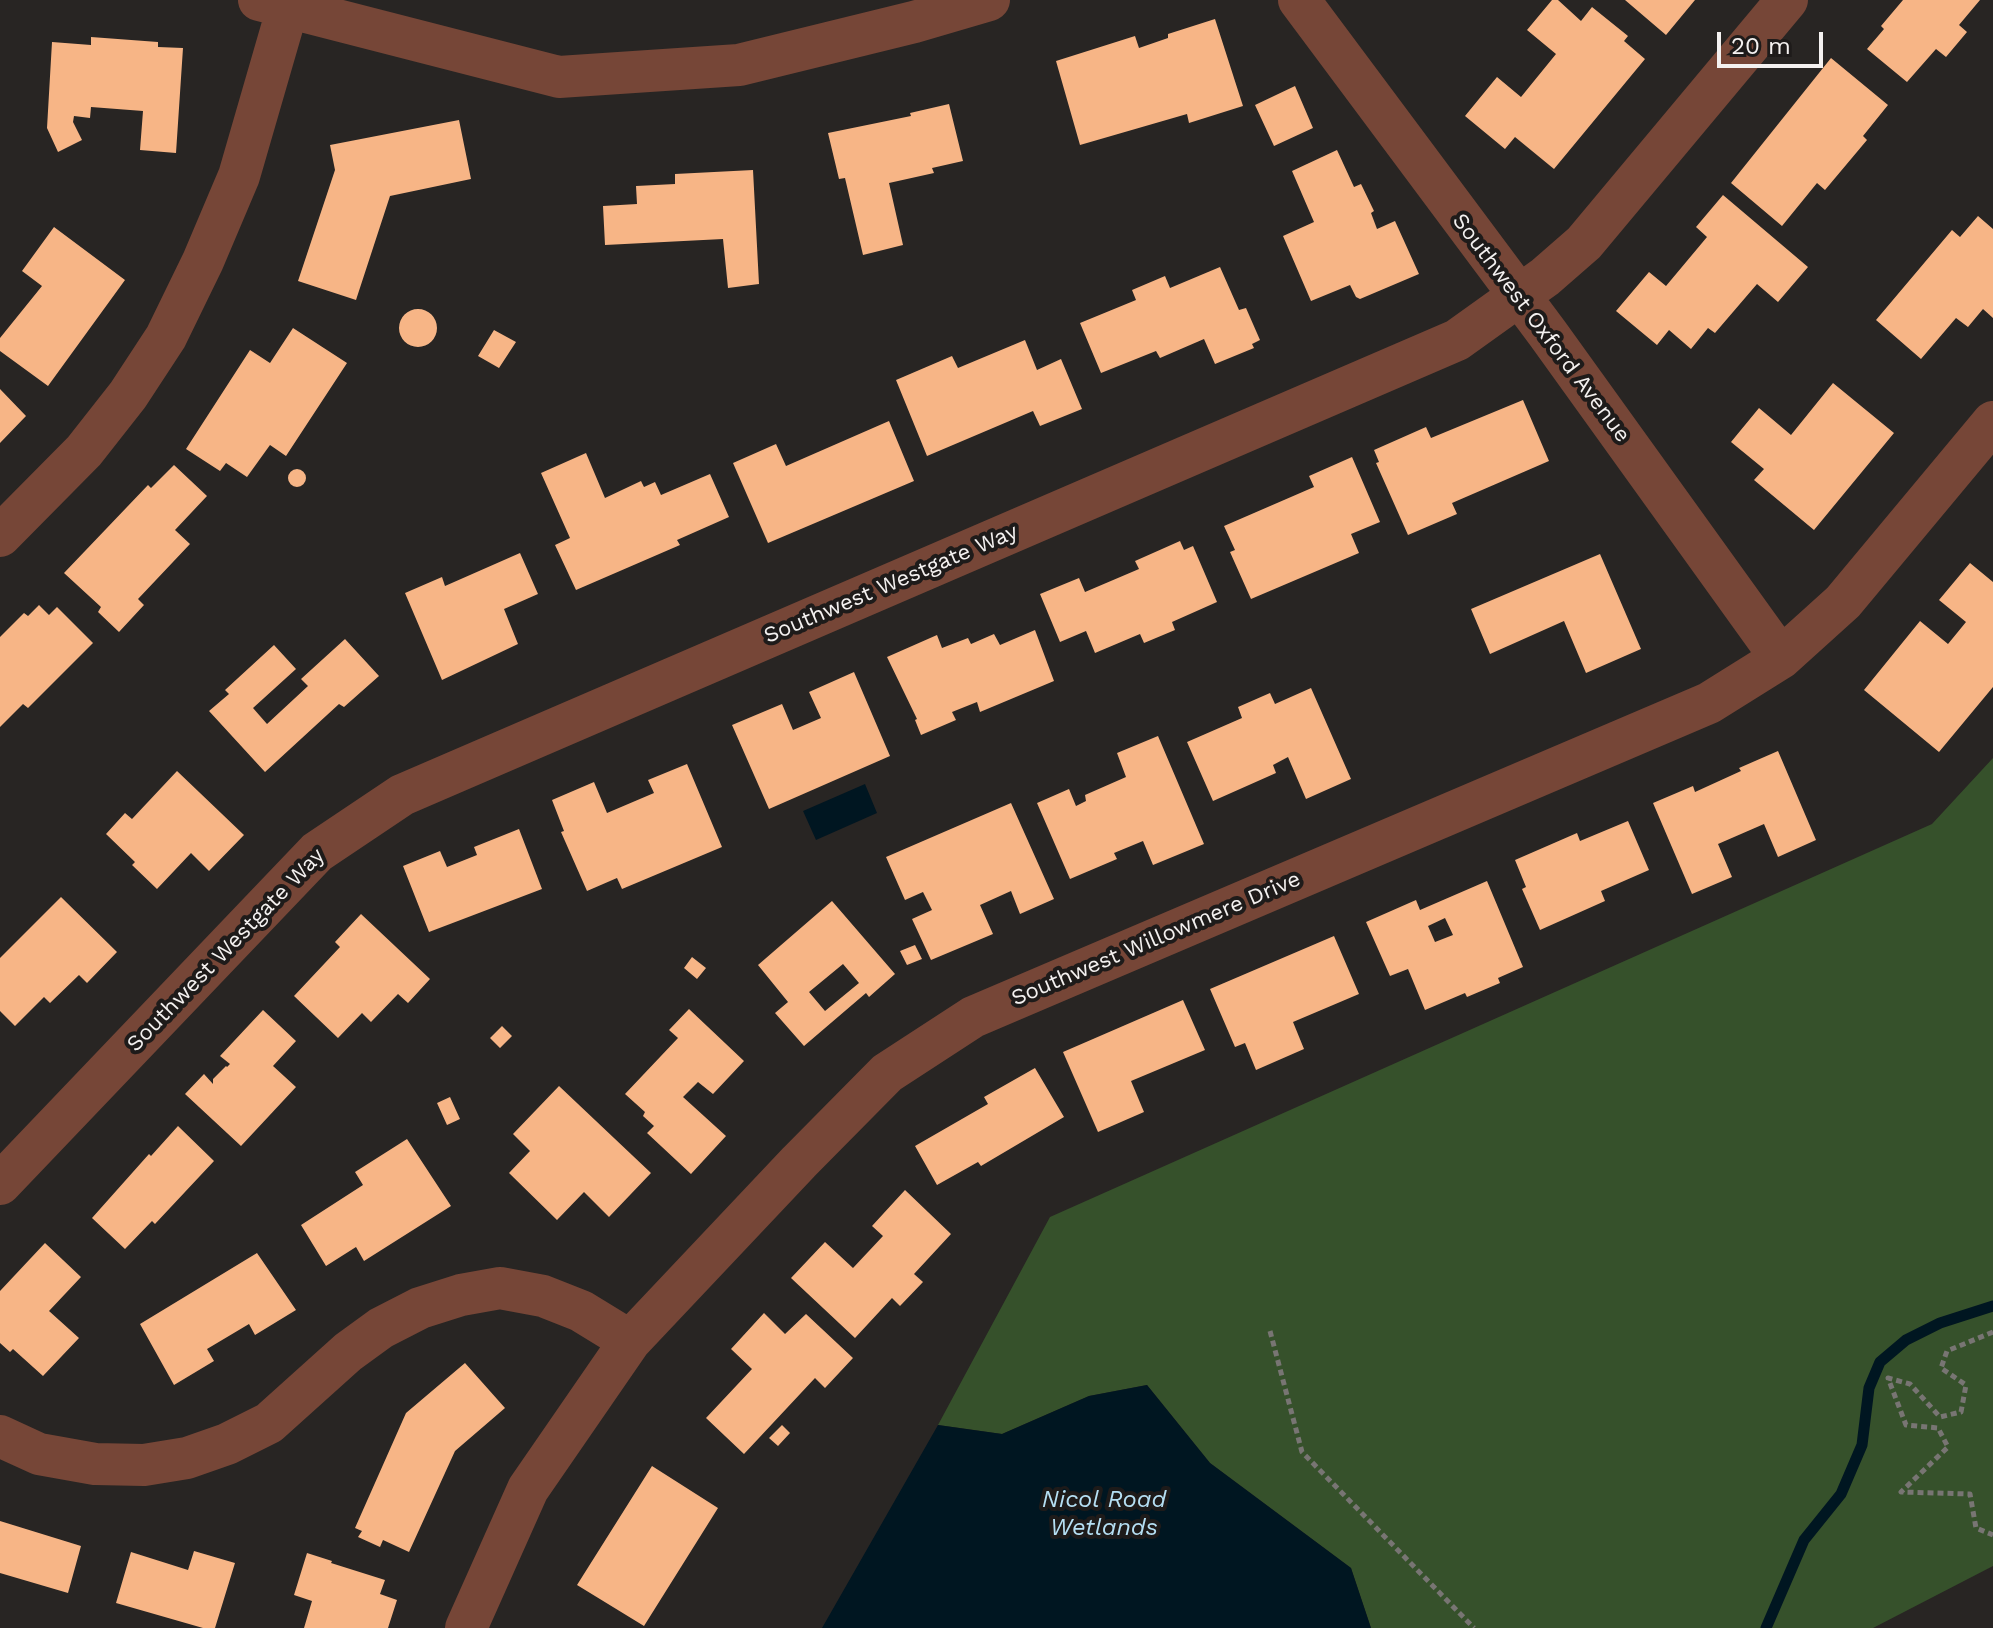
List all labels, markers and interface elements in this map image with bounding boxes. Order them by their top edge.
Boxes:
scale bar [1721,16,1827,66]
text: 20 m [1731,32,1791,60]
street label: Southwest Oxford Avenue [1446,208,1636,448]
street label: Southwest Westgate Way [760,519,1022,649]
street label: Southwest Westgate Way [122,843,330,1057]
street label: Southwest Willowmere Drive [1007,866,1305,1012]
water label: Nicol Road Wetlands [1042,1486,1166,1542]

